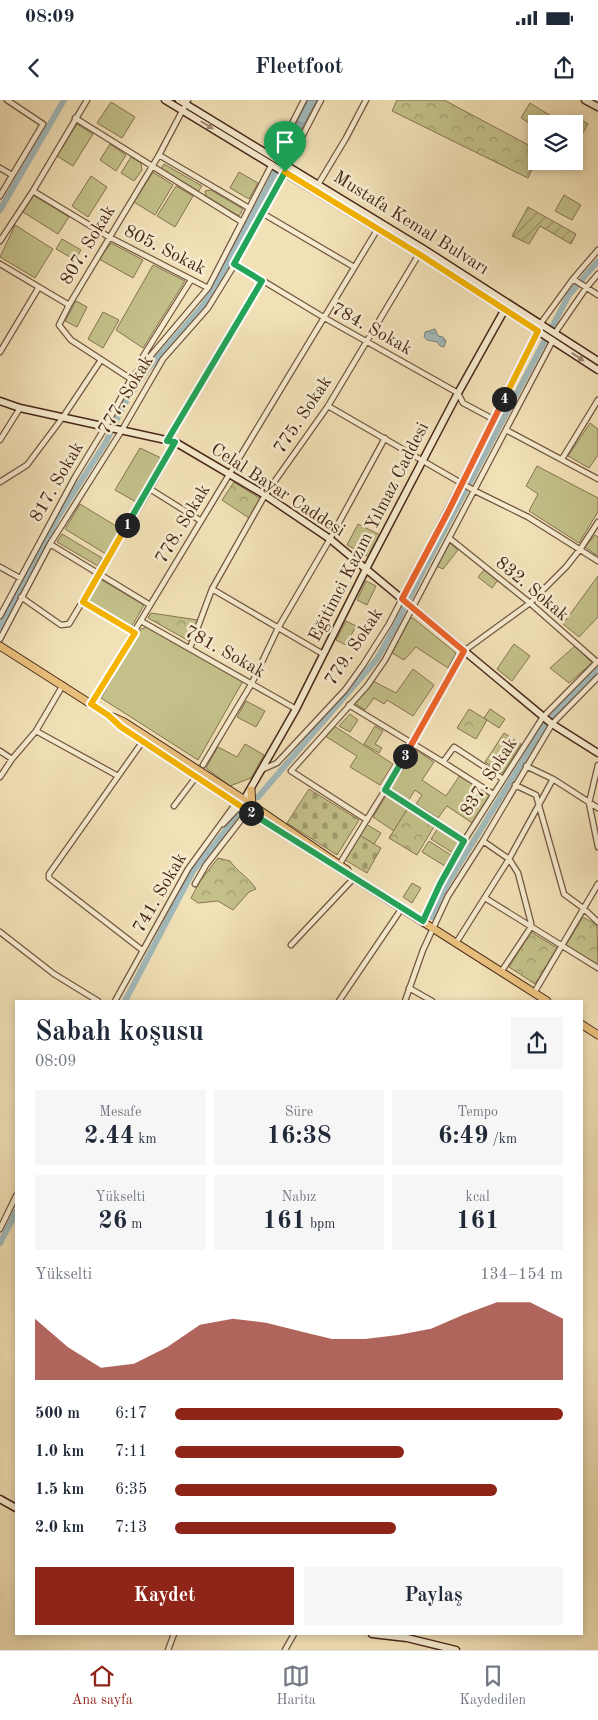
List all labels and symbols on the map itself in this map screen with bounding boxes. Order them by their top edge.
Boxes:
one-way arrow [201,121,214,130]
pin [264,121,306,172]
street label: Mustafa Kemal Bulvarı [330,168,492,278]
street label: 807. Sokak [57,202,119,288]
street label: 805. Sokak [121,222,209,278]
street label: 784. Sokak [329,300,415,358]
street label: 777. Sokak [95,352,157,438]
one-way arrow [571,352,585,362]
street label: 775. Sokak [271,373,335,457]
pin: 4 [492,386,516,412]
street label: Eğitimci Kazım Yılmaz Caddesi [306,419,432,644]
street label: 817. Sokak [27,439,87,525]
street label: Celal Bayar Caddesi [208,440,348,540]
street label: 778. Sokak [152,481,214,567]
pin: 1 [114,512,140,538]
street label: 832. Sokak [492,553,572,625]
street label: 779. Sokak [322,605,386,689]
street label: 781. Sokak [182,623,268,681]
street label: 837. Sokak [457,735,521,819]
pin: 3 [392,744,418,768]
pin: 2 [238,800,264,826]
street label: 741. Sokak [130,850,190,936]

